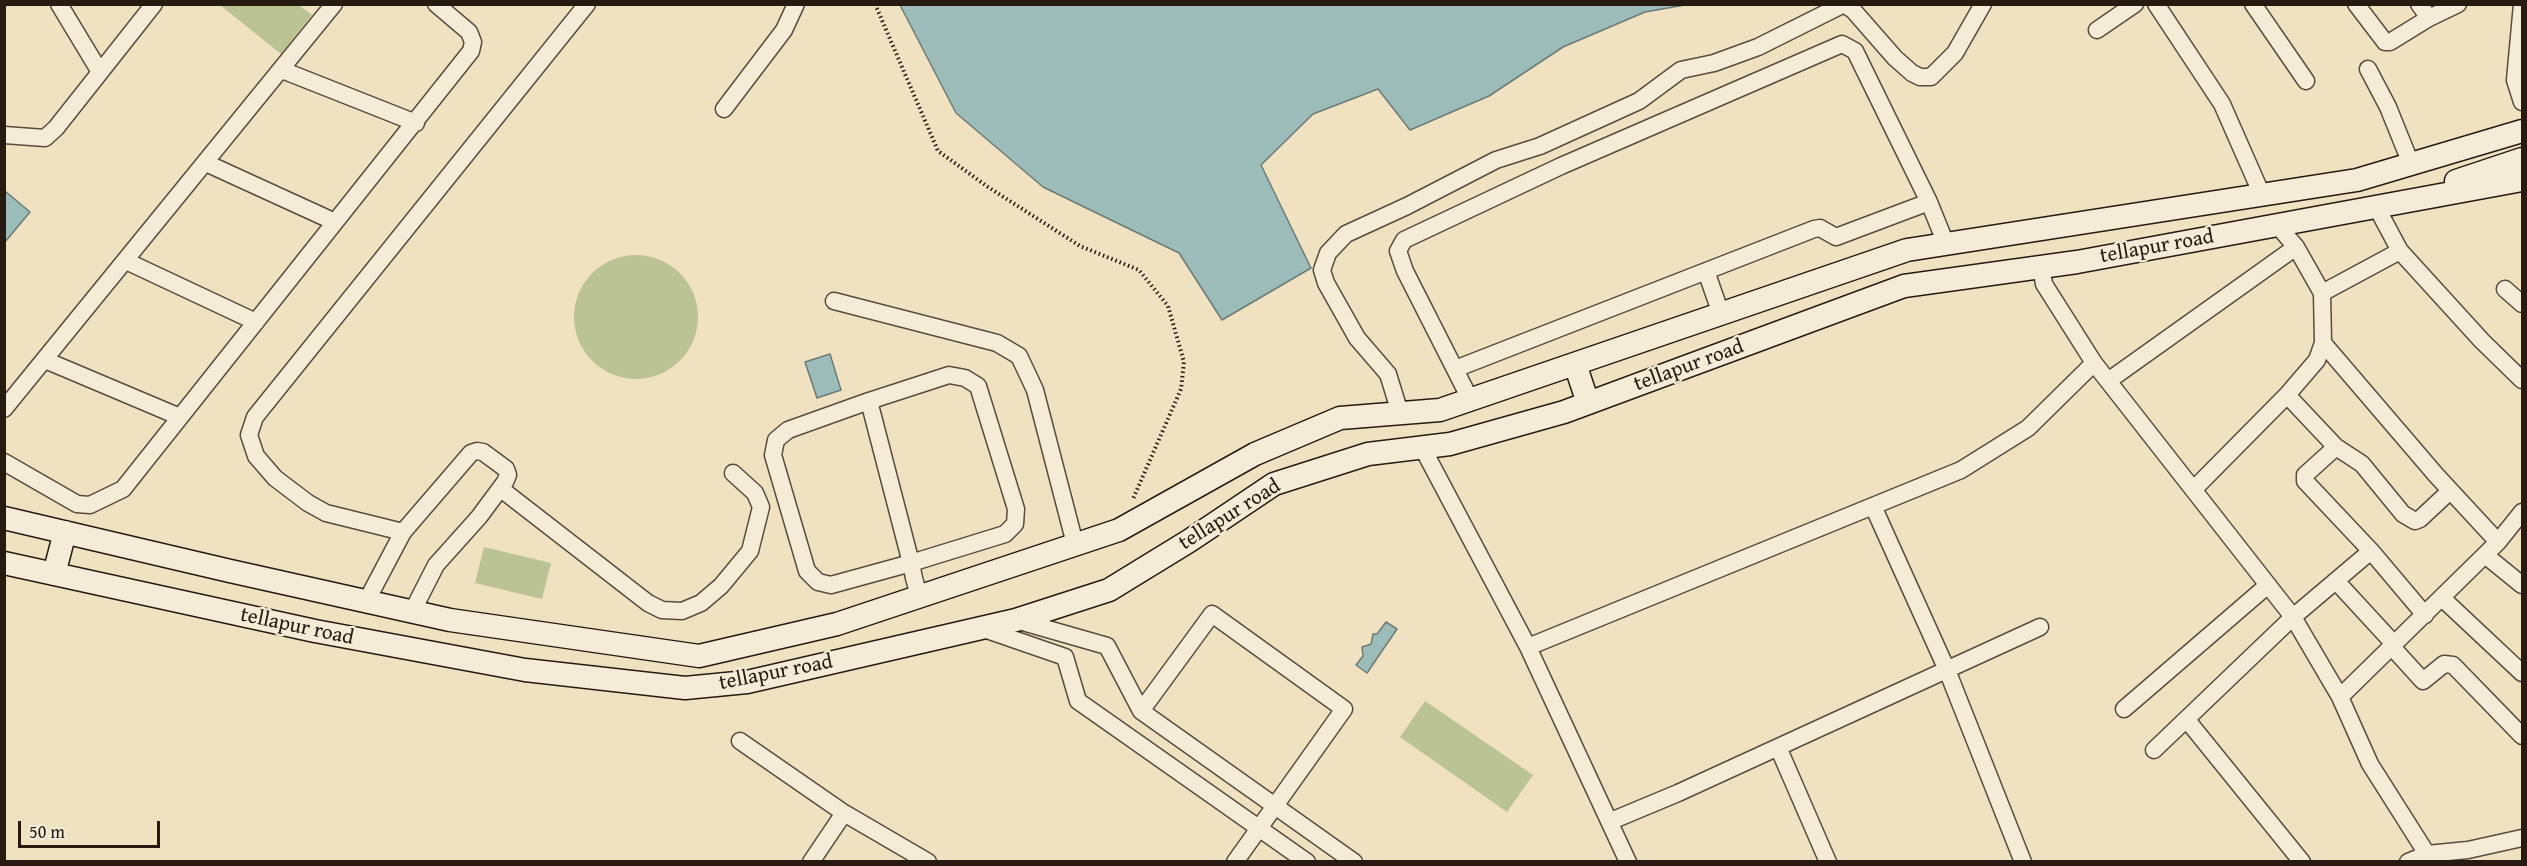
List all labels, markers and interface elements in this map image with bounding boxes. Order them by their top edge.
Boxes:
street label: tellapur road [2098,225,2216,269]
street label: tellapur road [1631,334,1747,398]
street label: tellapur road [1175,474,1285,556]
street label: tellapur road [238,603,356,651]
street label: tellapur road [717,650,835,696]
scale bar [21,809,164,847]
text: 50 m [29,818,65,845]

